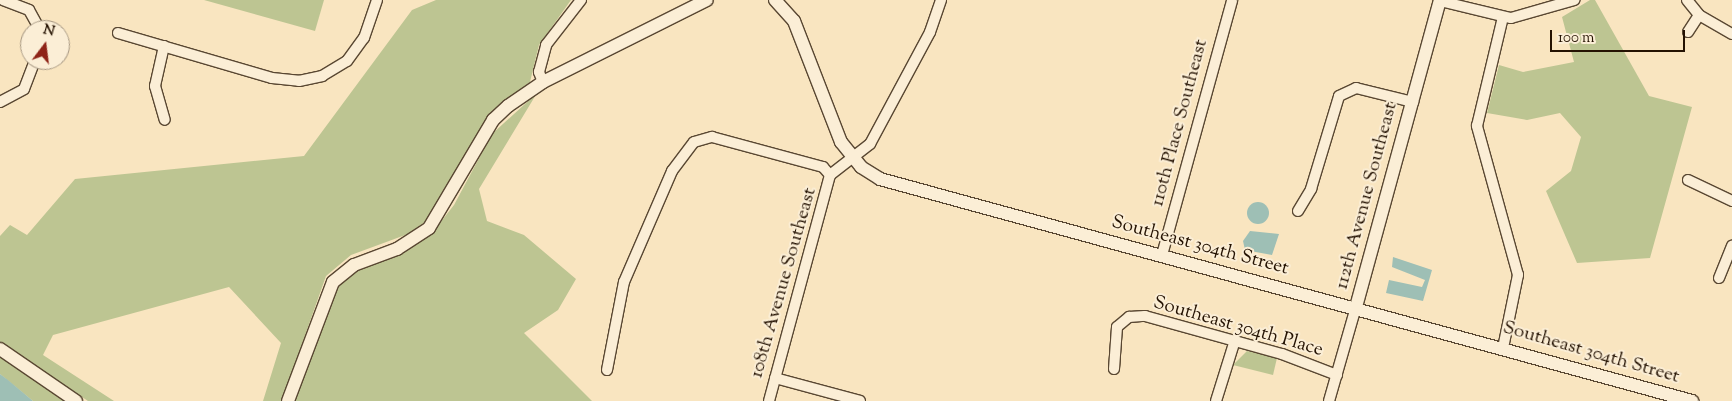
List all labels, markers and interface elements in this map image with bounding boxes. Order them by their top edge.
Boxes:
north arrow [20,20,70,70]
text: N [41,20,57,43]
scale bar [1552,20,1687,52]
text: 100 m [1558,28,1594,49]
street label: 110th Place Southeast [1147,37,1213,209]
street label: 112th Avenue Southeast [1331,100,1403,292]
street label: 108th Avenue Southeast [746,185,822,381]
street label: Southeast 304th Street [1109,211,1291,281]
street label: Southeast 304th Place [1151,292,1325,362]
street label: Southeast 304th Street [1500,317,1682,389]

